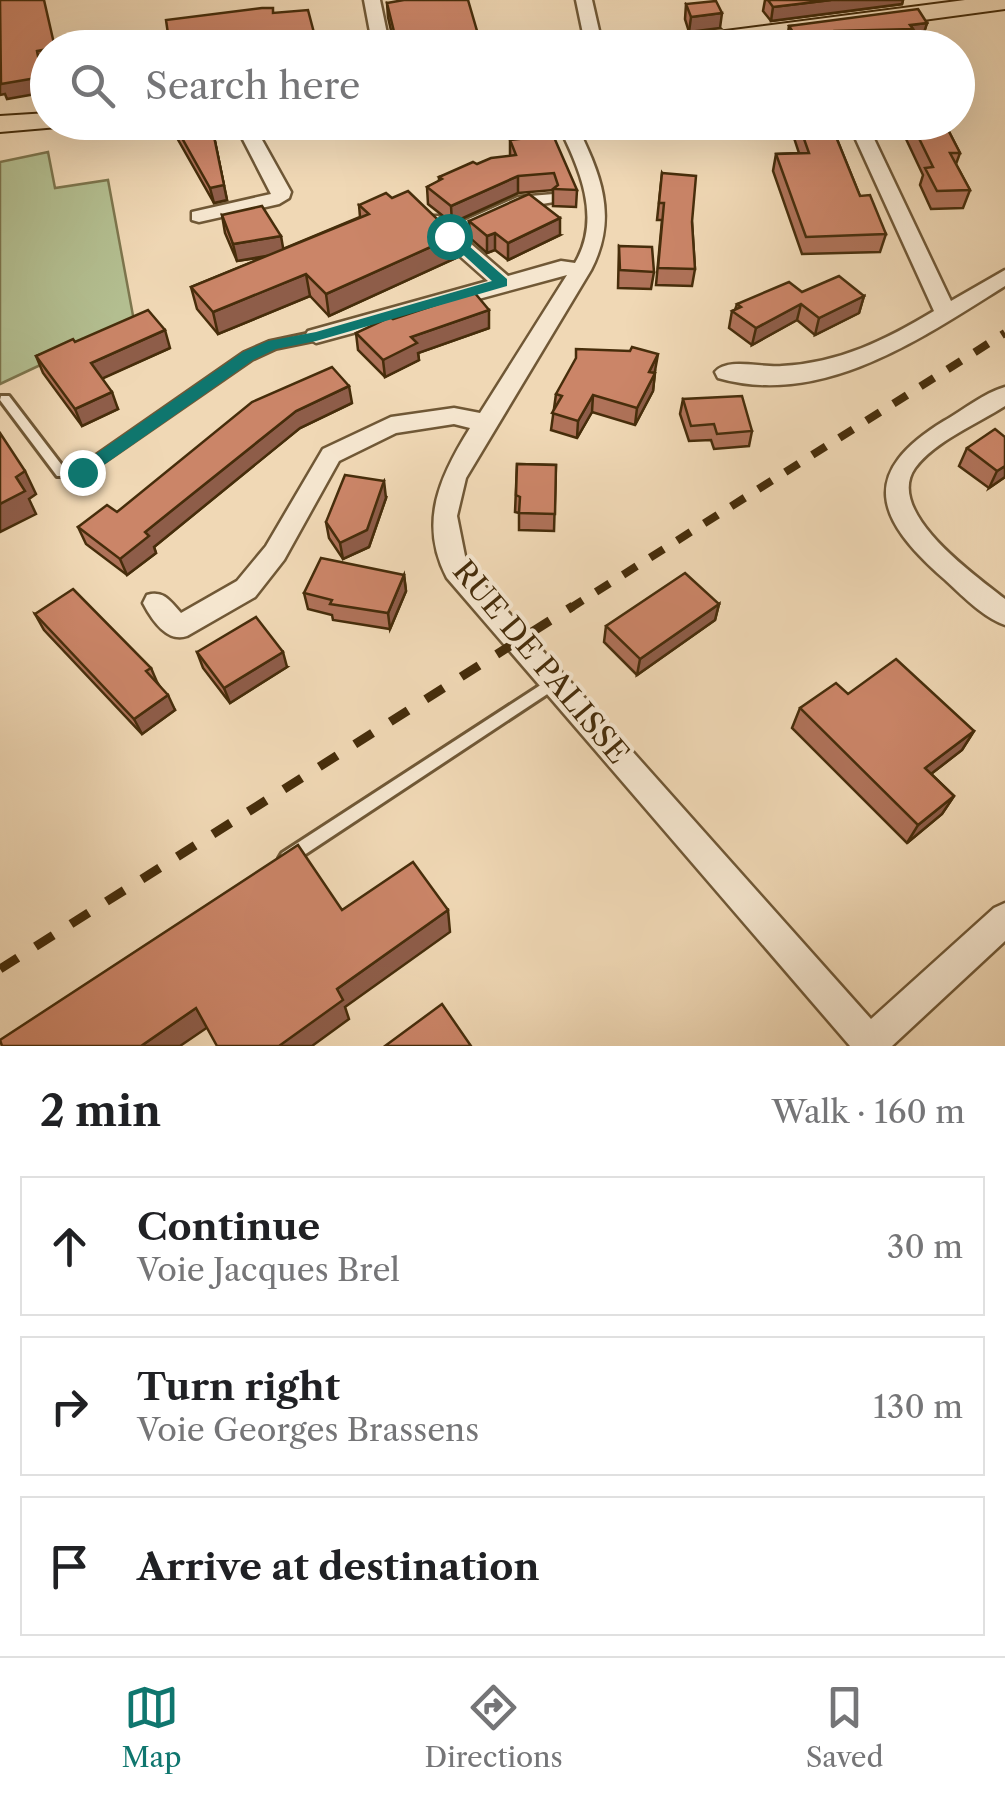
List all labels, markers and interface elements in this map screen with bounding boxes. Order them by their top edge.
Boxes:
search box [30,30,975,140]
icon: search [65,58,120,113]
text: Search here [145,62,360,109]
route start [427,214,473,260]
route end [60,450,106,496]
street label: RUE DE PALISSE [445,553,637,771]
text: 2 min [40,1085,161,1137]
text: Walk · 160 m [772,1092,965,1131]
text: Continue [137,1203,320,1250]
icon: ahead [42,1219,97,1274]
text: 30 m [887,1227,963,1266]
text: Voie Jacques Brel [137,1250,400,1289]
text: Turn right [137,1363,340,1410]
icon: right [42,1379,97,1434]
text: 130 m [873,1387,963,1426]
text: Voie Georges Brassens [137,1410,479,1449]
icon: arrive [42,1539,97,1594]
text: Arrive at destination [137,1543,540,1590]
tab: Map [121,1680,182,1774]
tab: Directions [424,1680,563,1774]
tab: Saved [806,1680,884,1774]

